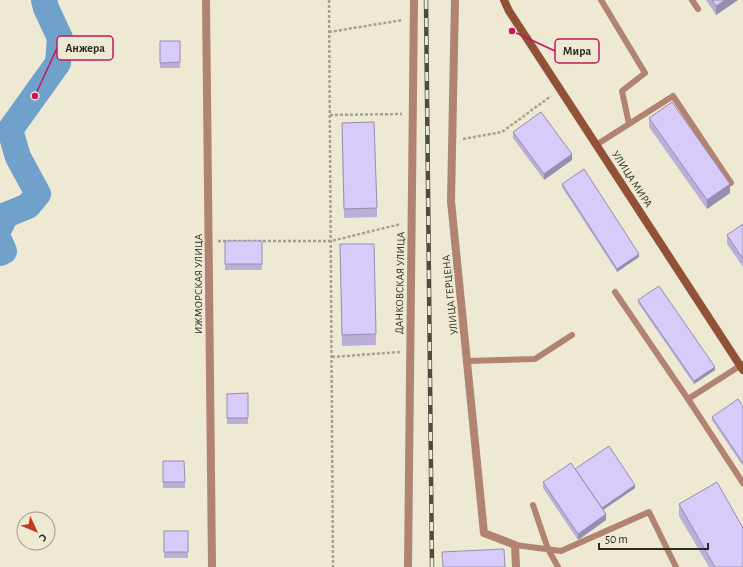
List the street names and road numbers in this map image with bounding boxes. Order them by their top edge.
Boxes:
street label: УЛИЦА МИРА [610,149,655,210]
street label: ДАНКОВСКАЯ УЛИЦА [394,231,406,334]
street label: ИЖМОРСКАЯ УЛИЦА [193,233,204,334]
street label: УЛИЦА ГЕРЦЕНА [440,254,460,336]

